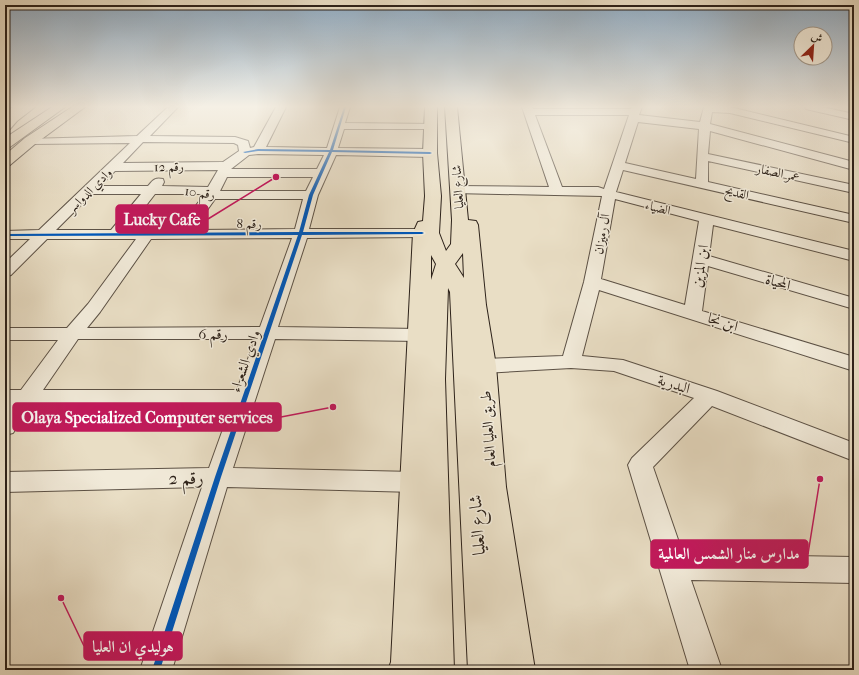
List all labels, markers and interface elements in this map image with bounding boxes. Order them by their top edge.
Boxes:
north arrow [793,26,833,66]
text: ش [809,29,825,46]
street label: رقم 12 [154,159,184,179]
street label: عمر الصفار [753,160,801,185]
street label: شارع العليا [448,164,471,209]
street label: وادي الدواسر [62,165,117,219]
street label: القديح [722,182,751,206]
street label: رقم 10 [183,183,216,207]
street label: الضياء [644,197,672,218]
callout: Lucky Cafe [116,205,208,233]
text: Lucky Cafe [124,210,201,230]
street label: آل رميزان [591,211,614,256]
street label: رقم 8 [236,216,262,236]
street label: ابن المزين [688,243,713,289]
street label: المحياة [763,270,793,294]
street label: ابن نجا [706,309,740,335]
street label: رقم 6 [198,325,228,348]
street label: وادي الشعراء [226,327,267,395]
street label: البدرية [656,370,692,398]
street label: طريق العليا العام [476,390,504,468]
callout: Olaya Specialized Computer services [13,403,281,431]
text: Olaya Specialized Computer services [21,408,273,428]
street label: رقم 2 [168,468,204,495]
street label: شارع العليا [465,494,494,556]
callout: مدارس منار الشمس العالمية [651,540,808,568]
text: مدارس منار الشمس العالمية [658,544,800,565]
callout: هوليدي ان العليا [84,632,182,660]
text: هوليدي ان العليا [92,637,174,660]

